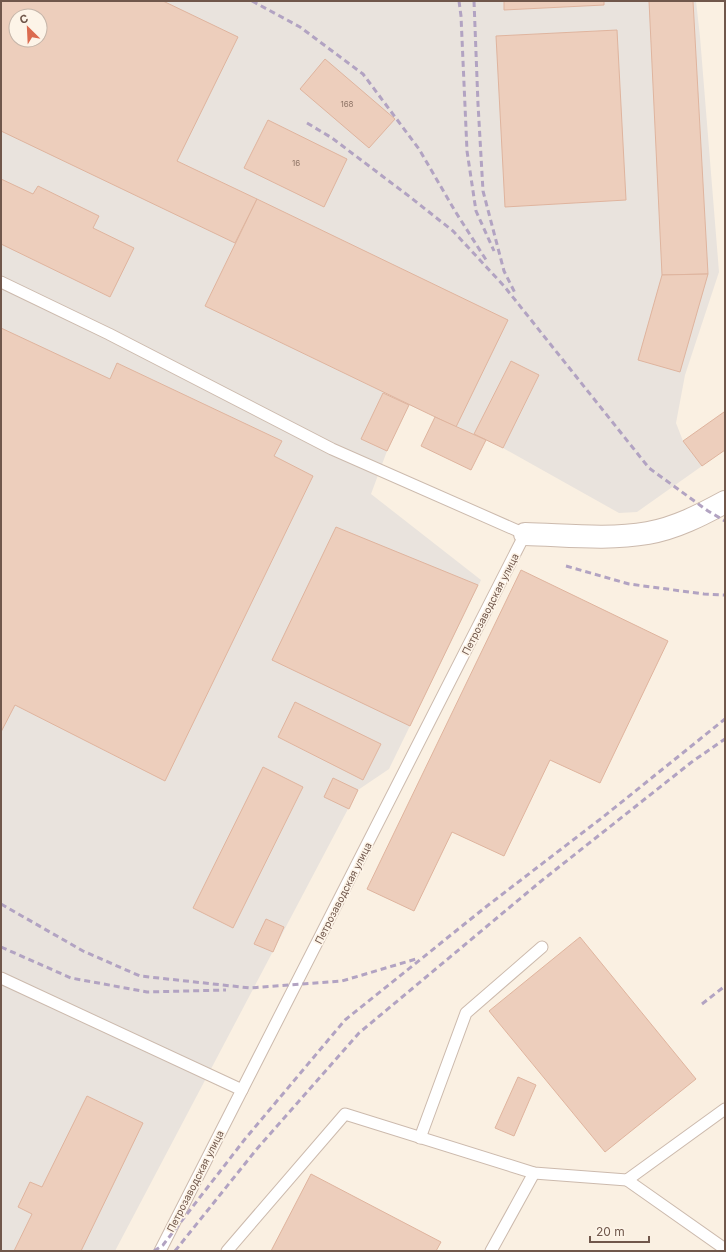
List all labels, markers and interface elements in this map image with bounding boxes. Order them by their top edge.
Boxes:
north arrow [8,8,48,48]
text: С [17,11,30,27]
house number: 168 [340,99,354,109]
house number: 16 [292,158,300,168]
street label: Петрозаводская улица [459,551,521,657]
street label: Петрозаводская улица [312,840,374,946]
street label: Петрозаводская улица [164,1128,226,1234]
scale bar [590,1218,649,1244]
text: 20 m [596,1224,625,1239]

